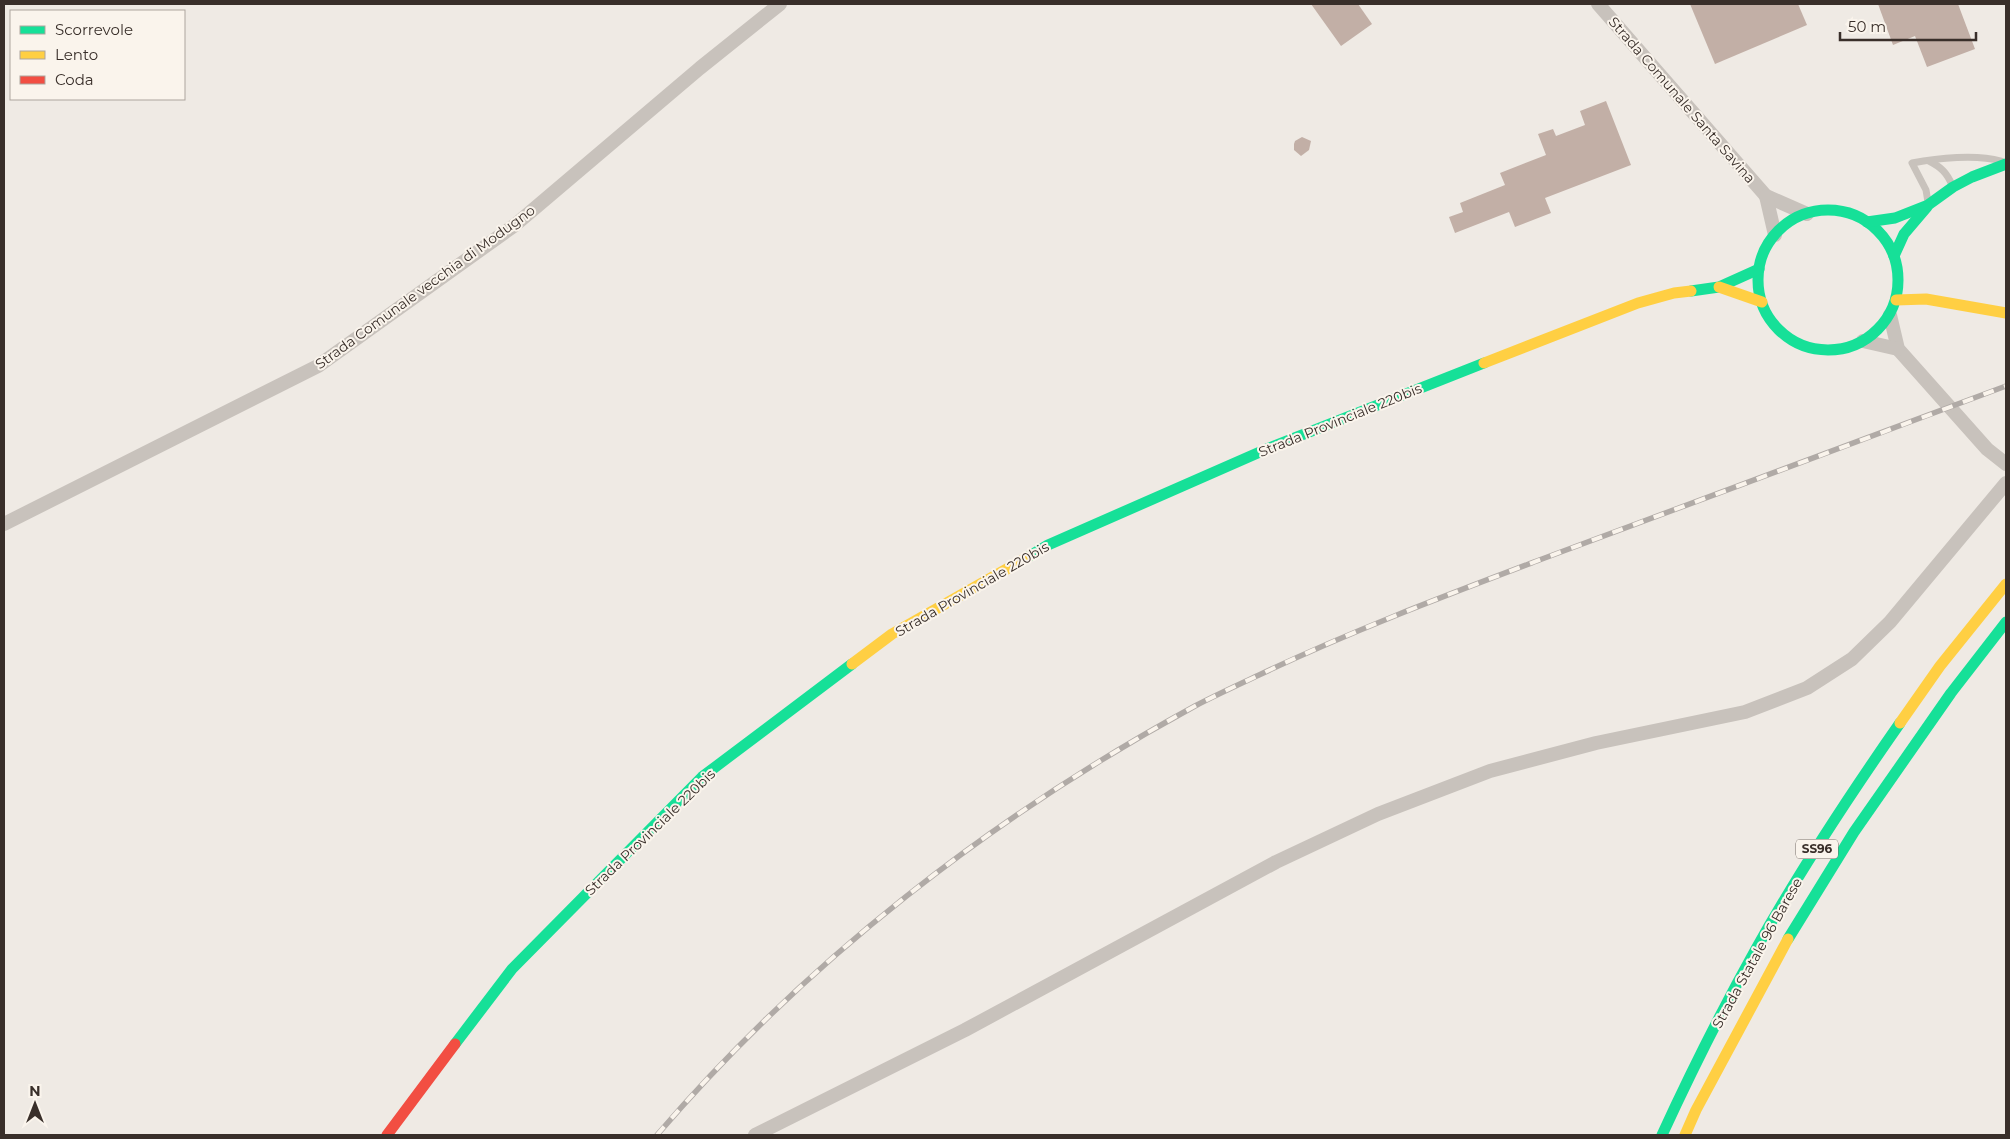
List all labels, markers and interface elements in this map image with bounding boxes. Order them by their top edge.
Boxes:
legend [10,10,185,100]
scale bar [1840,10,1976,42]
street label: Strada Comunale Santa Savina [1605,13,1759,187]
text: 50 m [1848,17,1886,36]
text: Scorrevole [55,20,133,39]
text: Lento [55,45,98,64]
text: Coda [55,70,94,89]
street label: Strada Comunale vecchia di Modugno [311,201,539,373]
street label: Strada Provinciale 220bis [1256,379,1424,461]
street label: Strada Provinciale 220bis [892,537,1052,640]
street label: Strada Provinciale 220bis [581,765,719,899]
road number: SS96 [1796,840,1838,859]
street label: Strada Statale 96 Barese [1708,874,1806,1032]
north arrow [10,1079,60,1129]
text: N [29,1082,41,1100]

